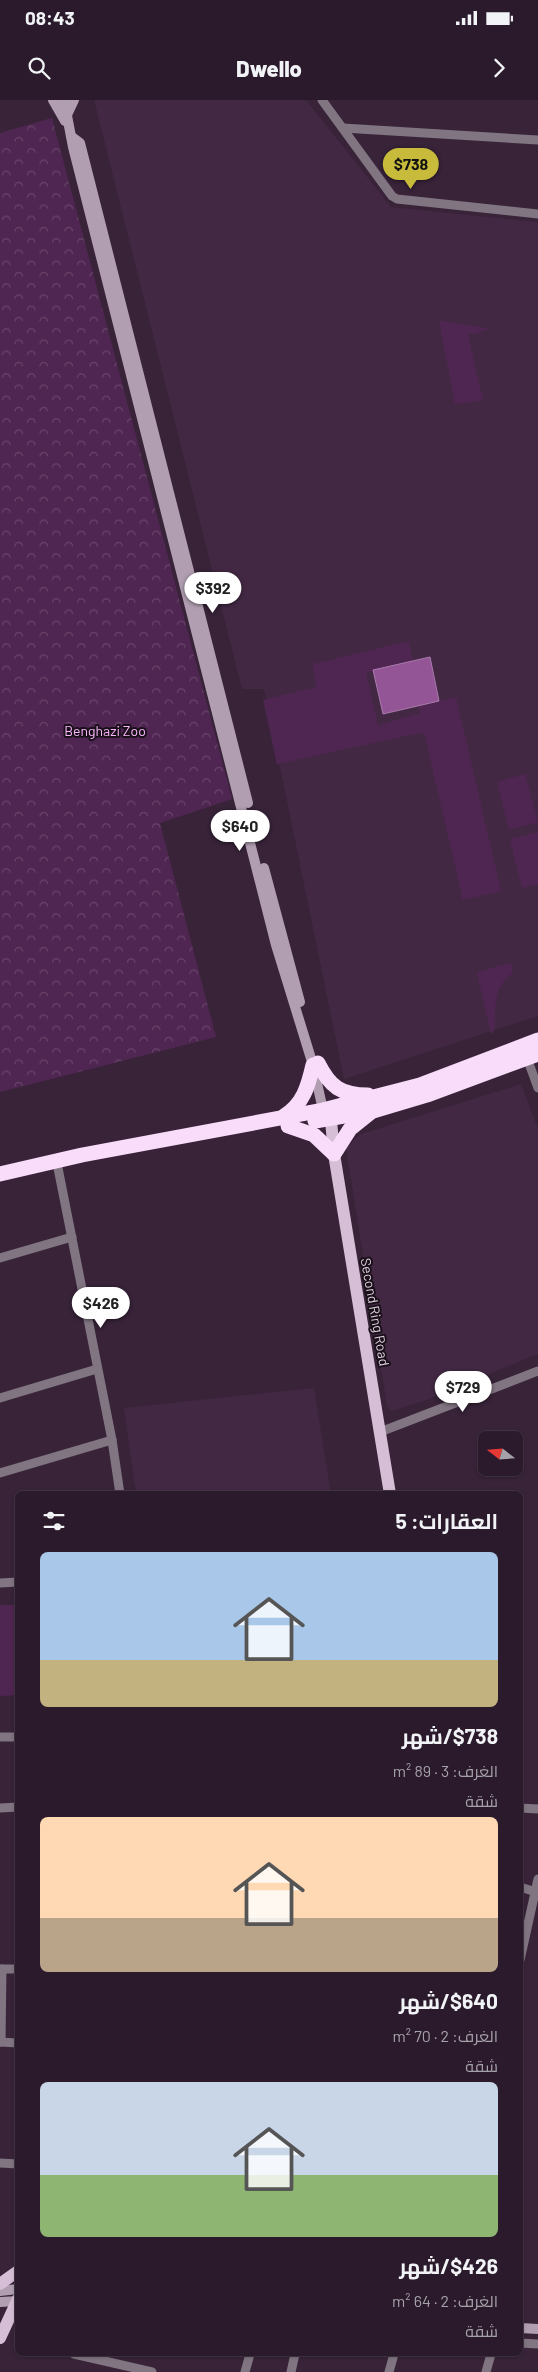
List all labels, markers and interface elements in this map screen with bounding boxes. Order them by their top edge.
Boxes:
text: 08:43 [25,6,75,29]
icon: search [25,54,53,82]
icon: forward [485,54,513,82]
text: Dwello [236,55,302,81]
pin: $738 [381,148,441,190]
text: $738 [394,154,428,173]
pin: $392 [183,572,243,614]
text: $392 [195,578,231,597]
park label: Benghazi Zoo [64,722,146,739]
pin: $640 [210,810,270,852]
text: $640 [222,816,258,835]
street label: Second Ring Road [358,1257,393,1367]
pin: $426 [71,1286,131,1329]
text: $426 [83,1293,119,1312]
pin: $729 [433,1370,493,1413]
text: $729 [446,1377,480,1396]
north arrow [478,1431,522,1476]
map controls [478,1431,523,1476]
icon: filters [40,1507,68,1535]
text: العقارات: 5 [396,1508,498,1533]
icon: home [224,1584,314,1674]
text: $738/شهر [402,1723,498,1748]
text: الغرف: 3 · 89 m² [393,1761,498,1780]
text: شقة [465,1791,498,1810]
icon: home [224,1849,314,1939]
text: $640/شهر [399,1988,498,2013]
text: الغرف: 2 · 70 m² [393,2026,498,2045]
text: شقة [465,2056,498,2075]
icon: home [224,2114,314,2204]
text: $426/شهر [399,2253,498,2278]
text: الغرف: 2 · 64 m² [392,2291,498,2310]
text: شقة [465,2321,498,2340]

